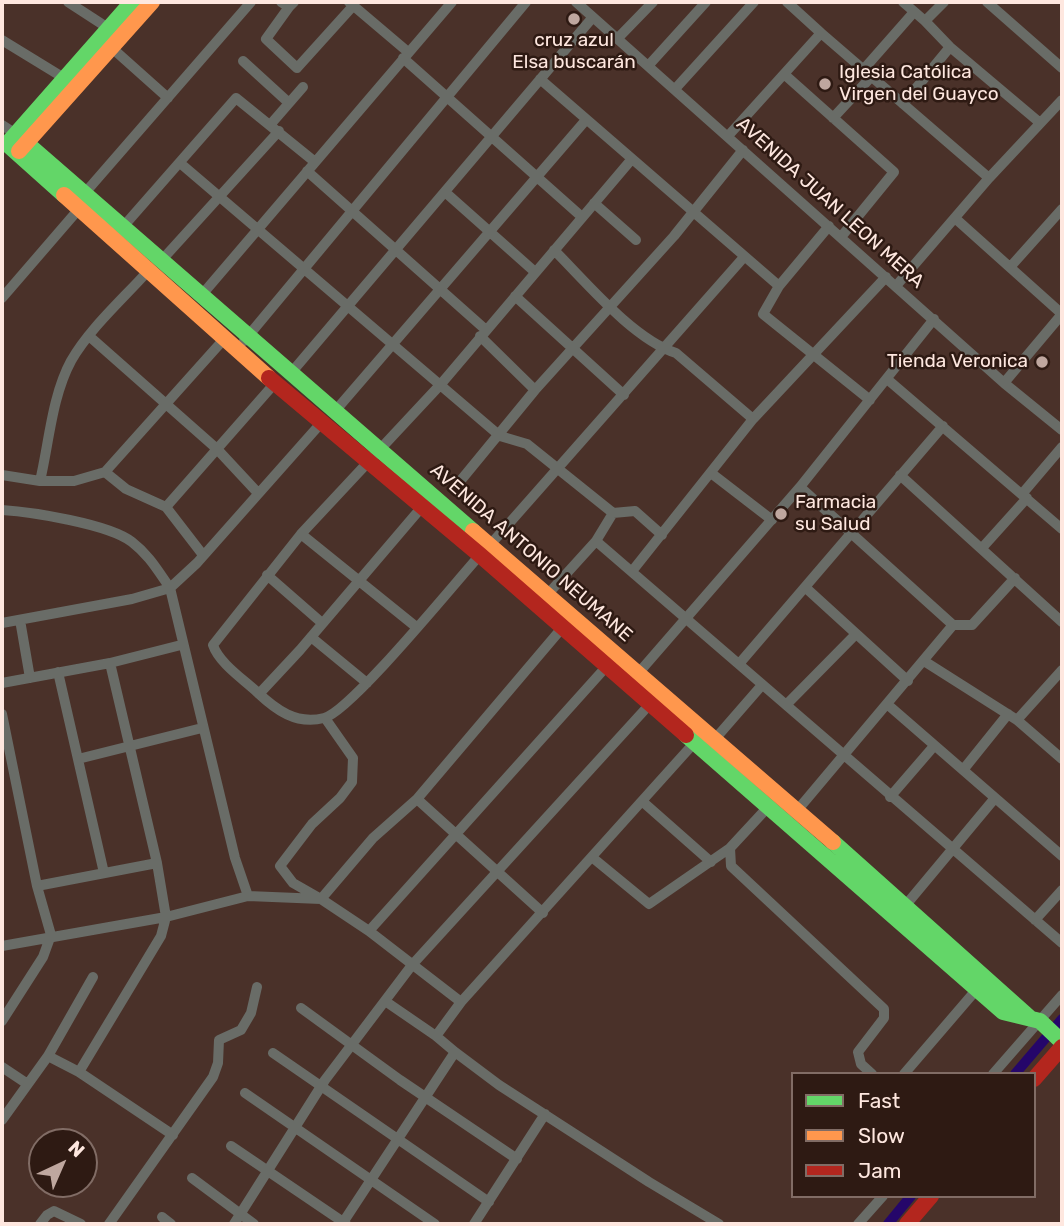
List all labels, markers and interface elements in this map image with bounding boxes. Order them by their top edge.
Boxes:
marker: cruz azul Elsa buscarán [566,11,582,27]
place label: cruz azul Elsa buscarán [512,30,636,74]
place label: Iglesia Católica Virgen del Guayco [839,62,999,106]
marker: Iglesia Católica Virgen del Guayco [817,76,833,92]
street label: AVENIDA JUAN LEON MERA [731,113,929,293]
place label: Tienda Veronica [887,351,1028,373]
marker: Tienda Veronica [1034,354,1050,370]
street label: AVENIDA ANTONIO NEUMANE [425,459,637,647]
place label: Farmacia su Salud [795,492,876,536]
marker: Farmacia su Salud [773,506,789,522]
legend [791,1072,1036,1198]
text: Fast [858,1088,900,1113]
text: Slow [858,1123,905,1148]
north arrow [28,1128,98,1198]
text: N [64,1136,89,1162]
text: Jam [858,1158,902,1183]

